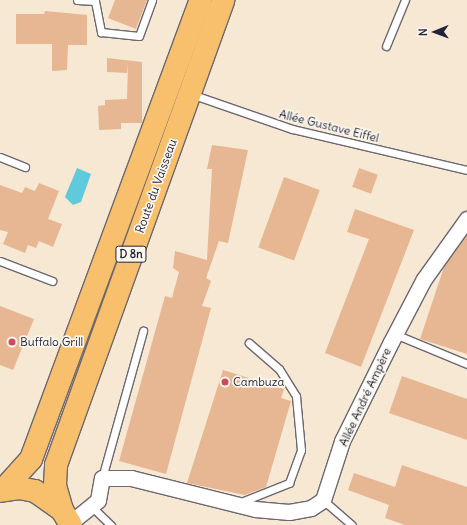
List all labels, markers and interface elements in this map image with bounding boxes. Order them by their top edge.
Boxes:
north arrow [415,12,455,52]
text: N [416,28,430,36]
street label: Allée Gustave Eiffel [278,107,380,145]
street label: Route du Vaisseau [132,137,180,235]
road number: D 8n [115,245,147,263]
place label: Buffalo Grill [20,335,83,349]
marker: Buffalo Grill [7,337,17,347]
street label: Allée André Ampère [336,345,394,449]
place label: Cambuza [233,375,284,389]
marker: Cambuza [220,377,230,387]

